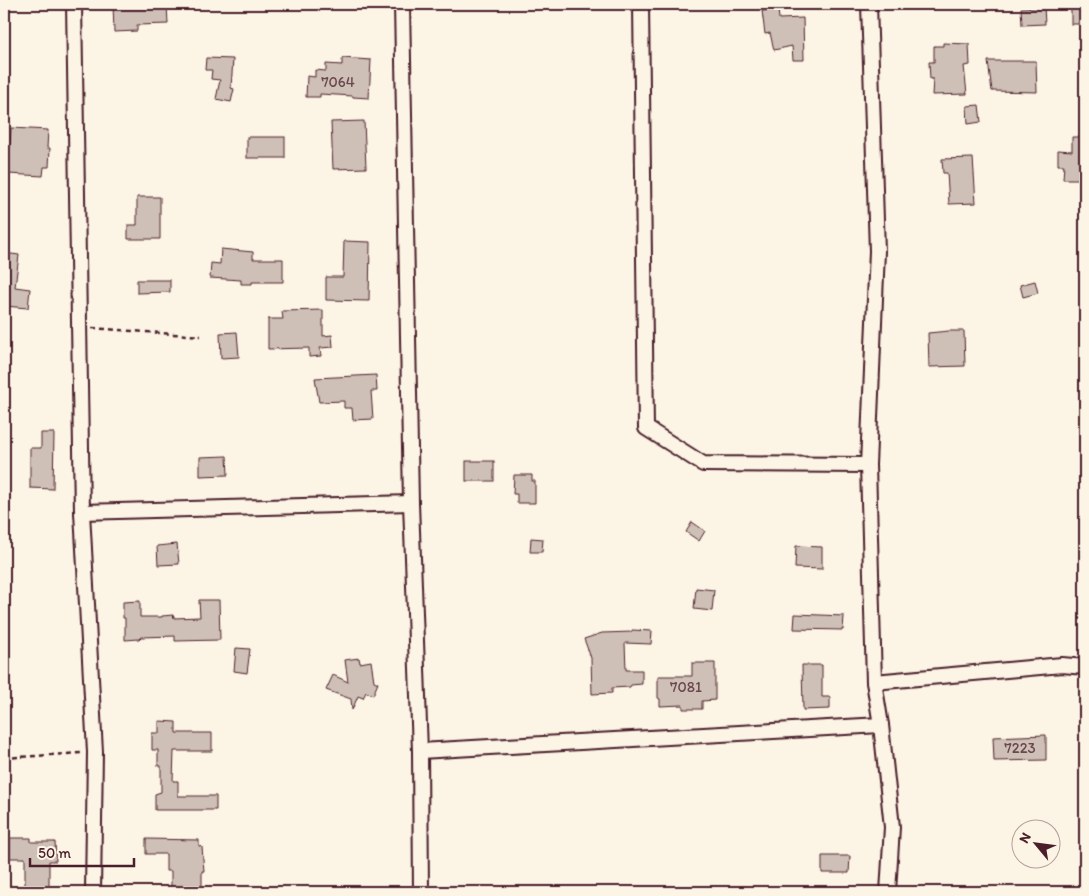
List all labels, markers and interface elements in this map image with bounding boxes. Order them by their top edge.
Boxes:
house number: 7064 [321,73,355,91]
house number: 7081 [670,678,702,696]
house number: 7223 [1004,739,1036,757]
north arrow [1012,818,1062,868]
text: N [1015,830,1035,846]
scale bar [30,836,134,868]
text: 50 m [38,844,71,862]

